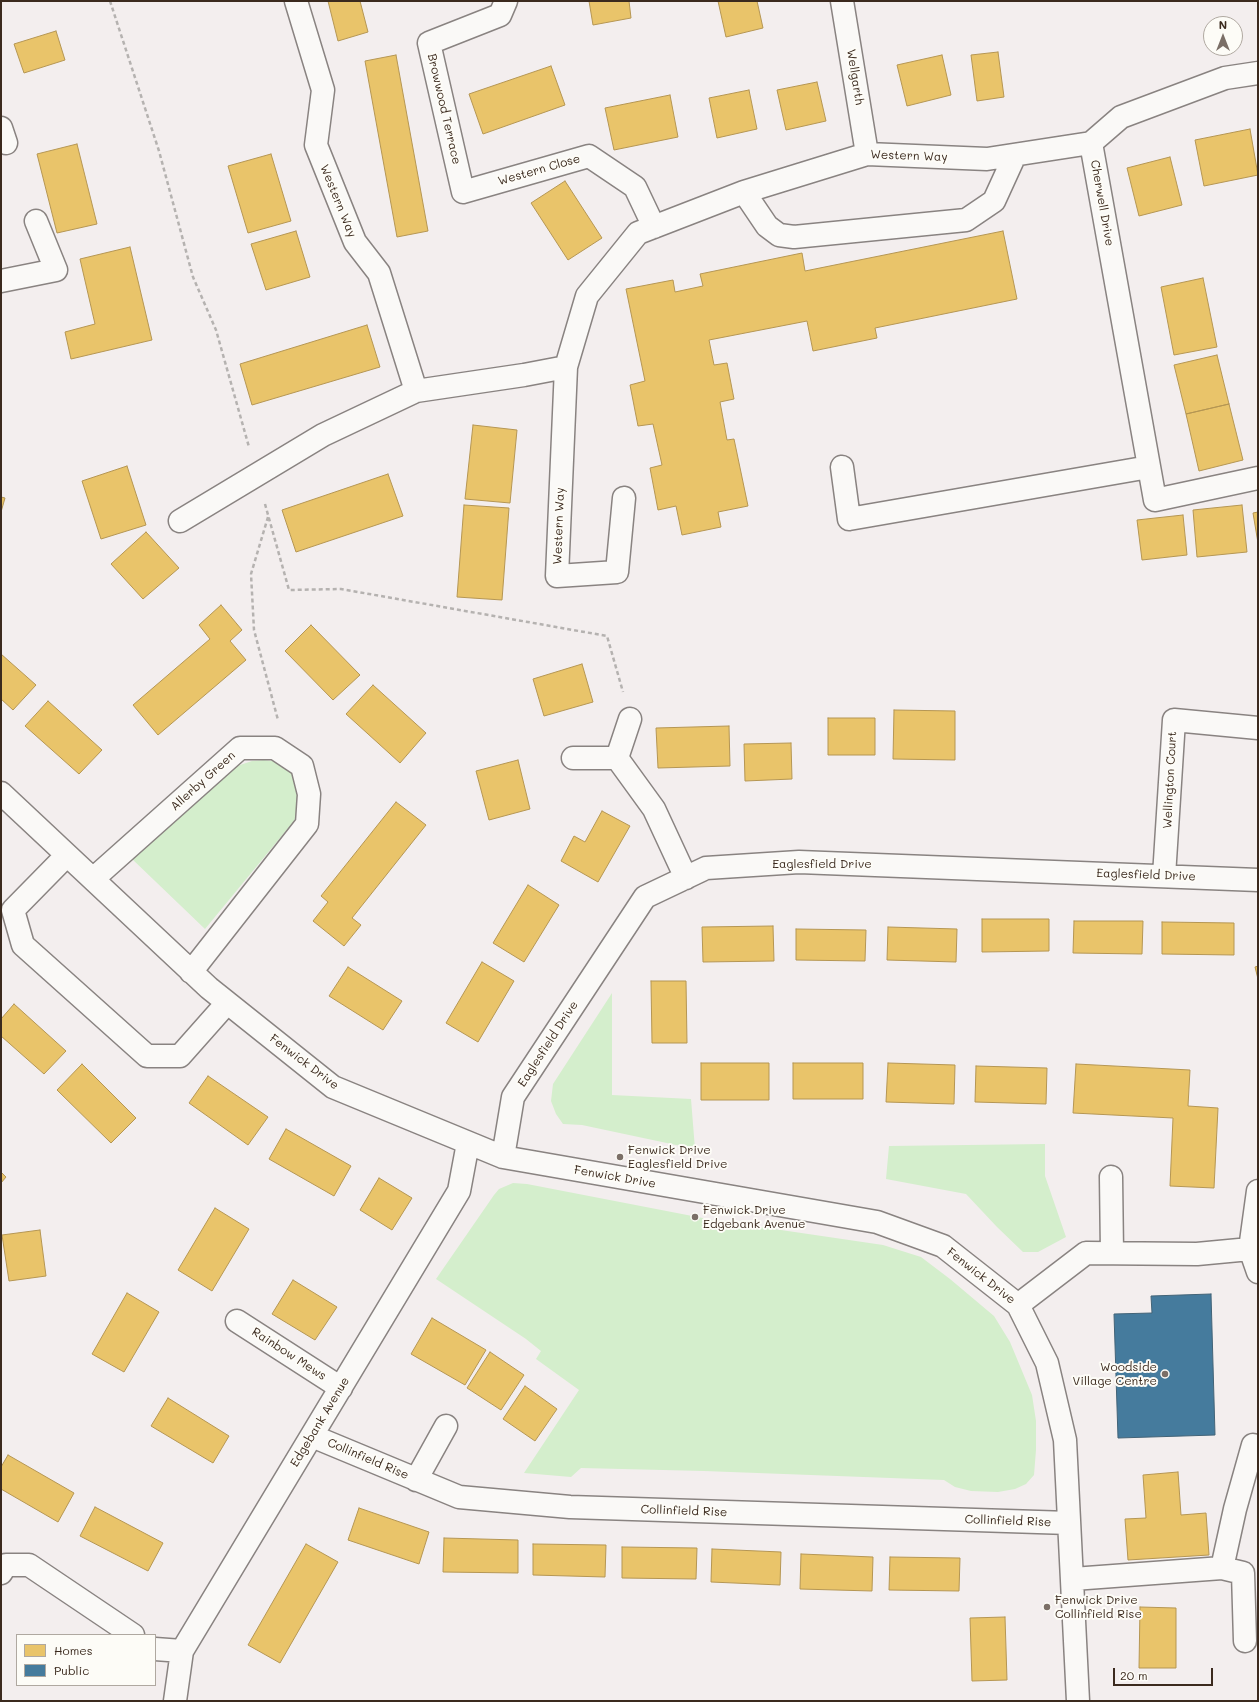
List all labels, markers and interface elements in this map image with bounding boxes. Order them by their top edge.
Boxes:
north arrow [1203,16,1243,56]
text: N [1219,17,1227,32]
street label: Wellgarth [843,48,867,106]
street label: Browwood Terrace [424,52,464,166]
street label: Western Way [870,147,948,165]
street label: Western Close [496,151,582,189]
street label: Cherwell Drive [1087,159,1117,247]
street label: Western Way [317,162,359,240]
street label: Western Way [550,487,568,565]
street label: Wellington Court [1160,731,1180,829]
street label: Allerby Green [168,748,238,814]
street label: Eaglesfield Drive [772,857,872,871]
street label: Eaglesfield Drive [1096,866,1196,884]
street label: Eaglesfield Drive [515,998,581,1090]
street label: Fenwick Drive [267,1031,341,1093]
place label: Fenwick Drive Eaglesfield Drive [628,1143,728,1171]
marker: Fenwick Drive Eaglesfield Drive [615,1152,625,1162]
street label: Fenwick Drive [573,1163,657,1191]
place label: Fenwick Drive Edgebank Avenue [703,1203,805,1231]
marker: Fenwick Drive Edgebank Avenue [690,1212,700,1222]
street label: Fenwick Drive [944,1245,1018,1307]
street label: Rainbow Mews [249,1325,329,1383]
place label: Woodside Village Centre [1073,1360,1157,1388]
marker: Woodside Village Centre [1160,1369,1170,1379]
street label: Edgebank Avenue [287,1374,353,1470]
street label: Collinfield Rise [325,1435,411,1483]
street label: Collinfield Rise [640,1502,728,1520]
street label: Collinfield Rise [964,1512,1052,1530]
place label: Fenwick Drive Collinfield Rise [1055,1593,1142,1621]
marker: Fenwick Drive Collinfield Rise [1042,1602,1052,1612]
legend [16,1634,156,1686]
text: Homes [54,1642,93,1658]
scale bar [1115,1660,1215,1686]
text: Public [54,1662,89,1678]
text: 20 m [1120,1667,1148,1683]

